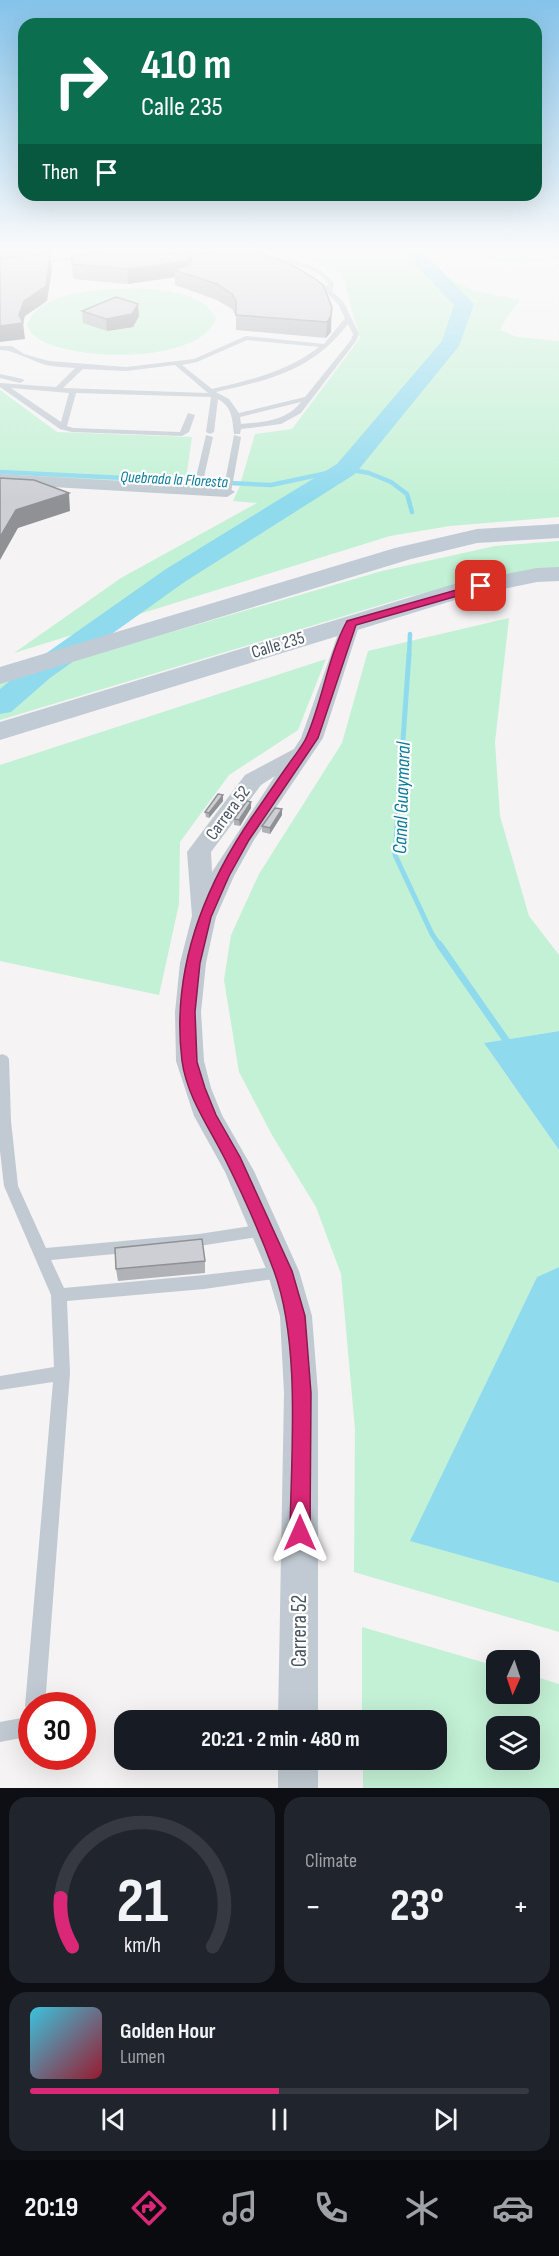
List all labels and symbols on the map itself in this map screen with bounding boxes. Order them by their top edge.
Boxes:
water label: Quebrada la Floresta [120,468,229,492]
pin [455,560,506,611]
street label: Calle 235 [249,627,307,663]
water label: Canal Guaymaral [388,740,416,854]
street label: Carrera 52 [201,782,255,844]
position arrow [268,1501,332,1565]
street label: Carrera 52 [287,1595,312,1667]
north arrow [486,1650,540,1704]
speed limit sign: 30 [18,1692,96,1770]

